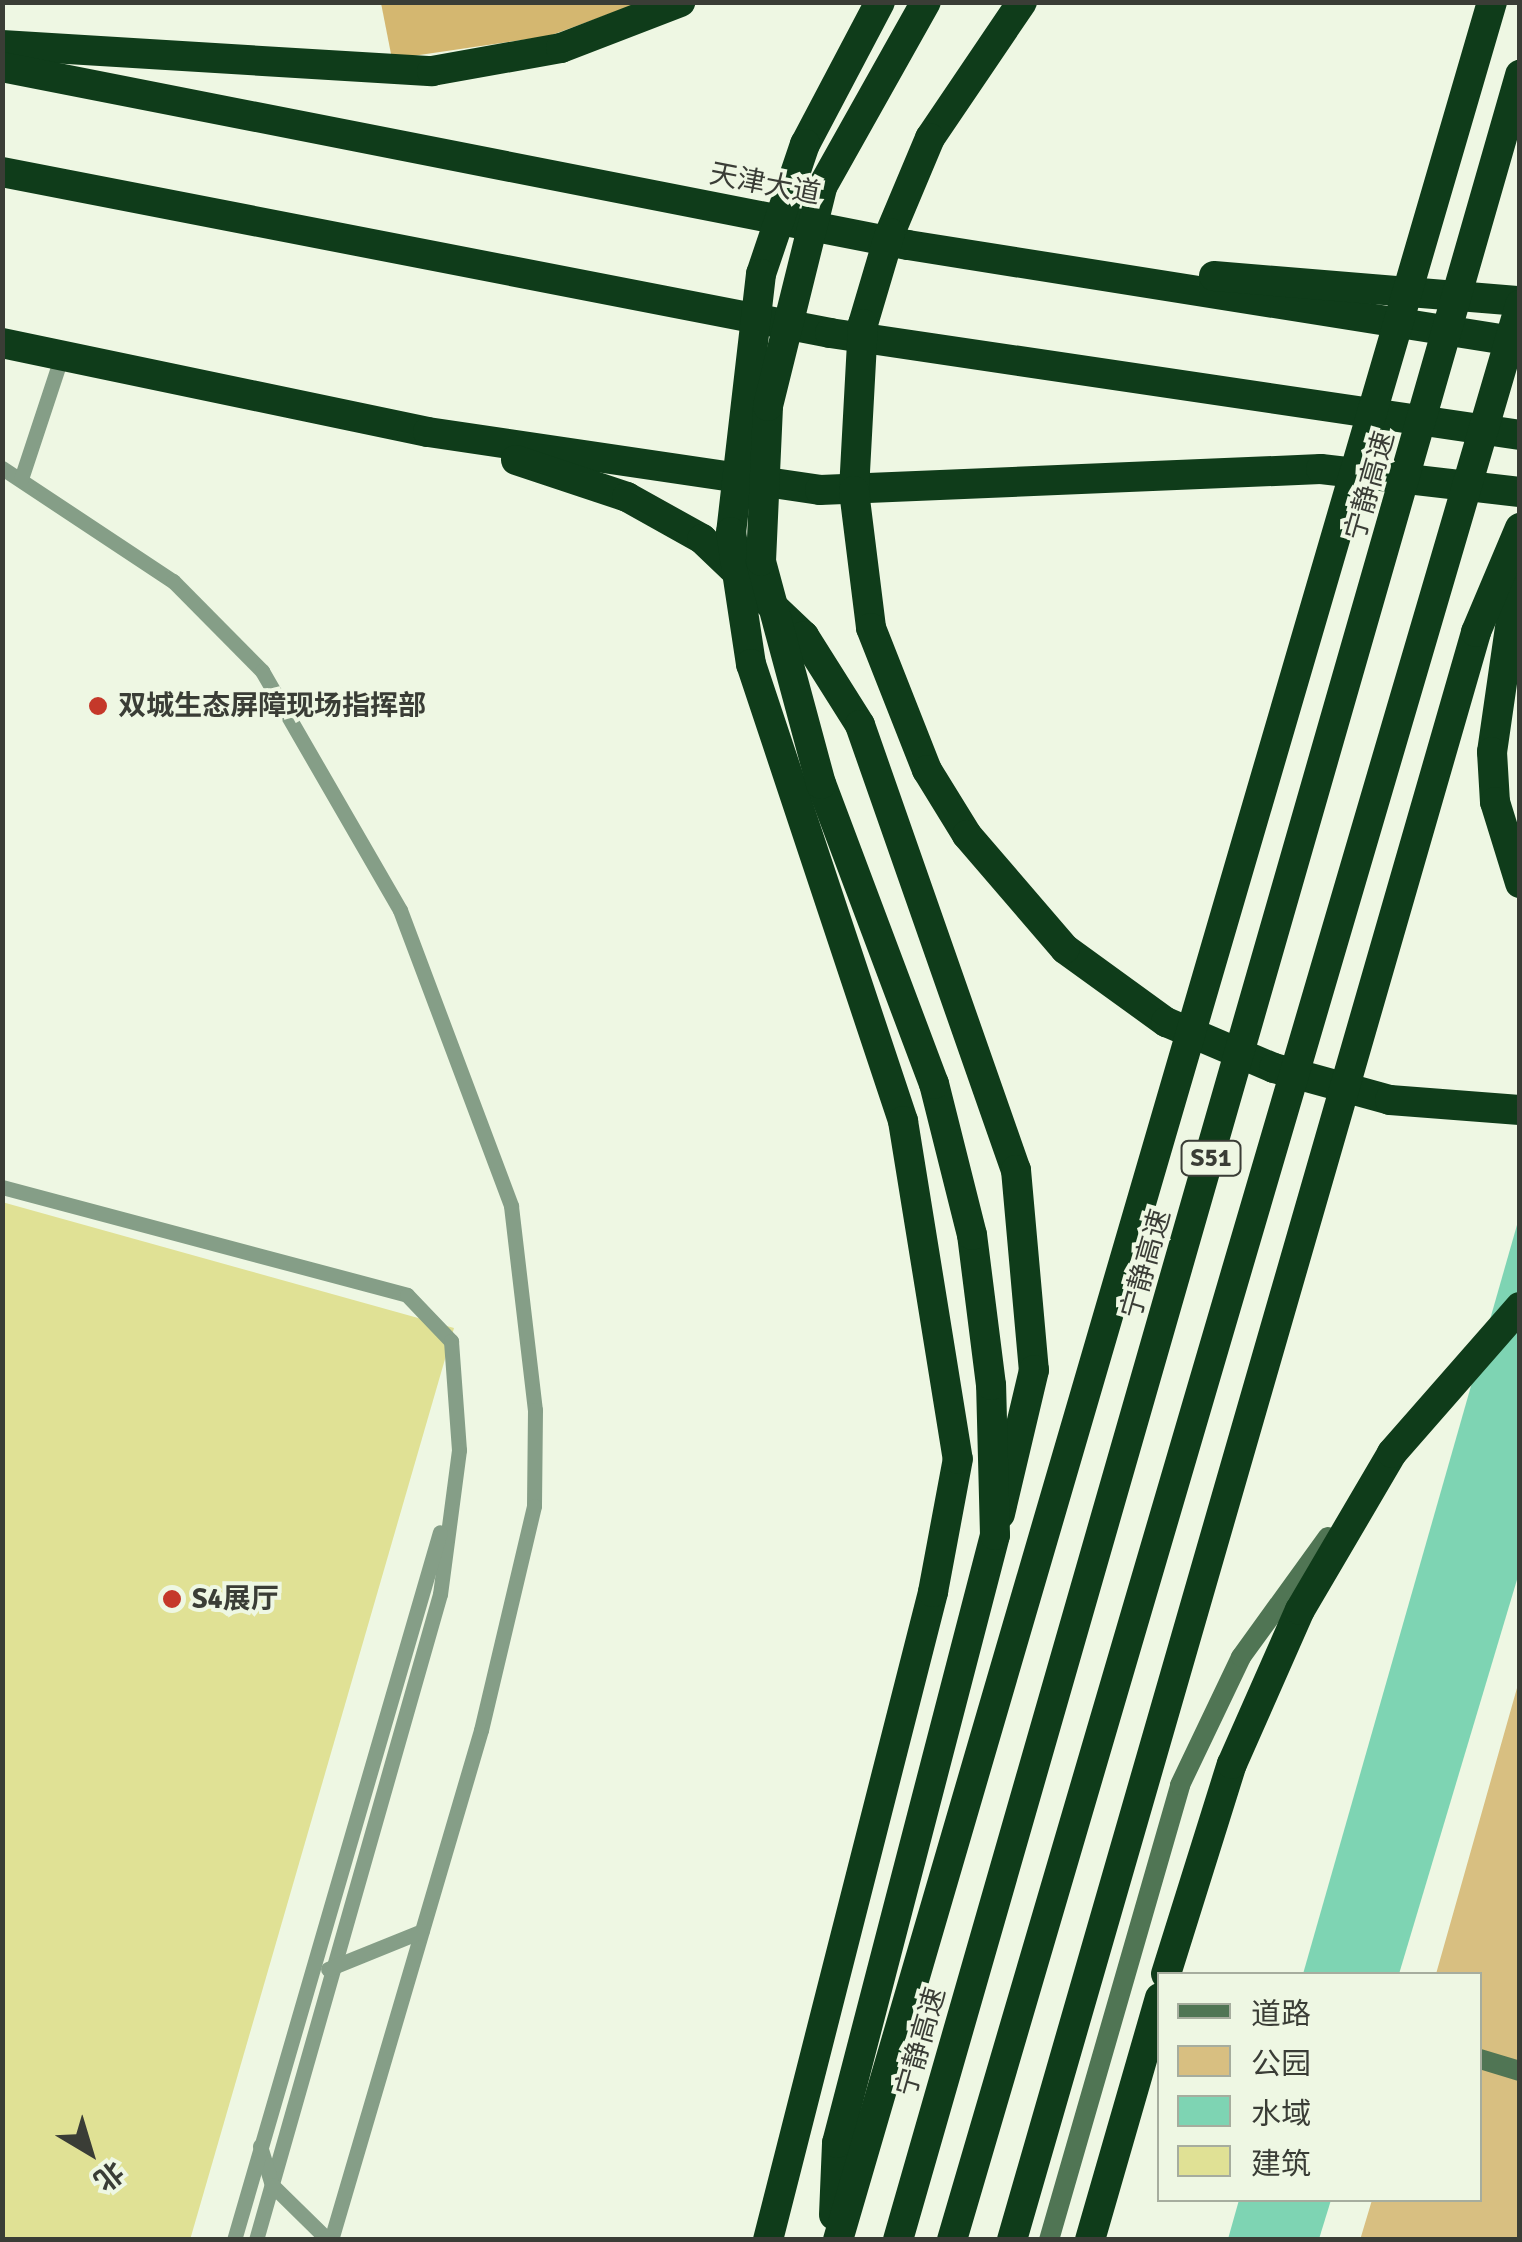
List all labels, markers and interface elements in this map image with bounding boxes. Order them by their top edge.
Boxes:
street label: 天津大道 [707,157,823,211]
street label: 宁静高速 [1338,428,1402,544]
place label: 双城生态屏障现场指挥部 [118,689,426,723]
marker: 双城生态屏障现场指挥部 [87,695,109,717]
road number: S51 [1178,1138,1244,1178]
street label: 宁静高速 [1114,1206,1178,1322]
place label: S4展厅 [192,1582,279,1616]
marker: S4展厅 [161,1588,183,1610]
legend [1157,1972,1482,2202]
street label: 宁静高速 [889,1984,953,2100]
text: 道路 [1251,1996,1311,2033]
text: 公园 [1251,2046,1311,2083]
text: 水域 [1251,2096,1311,2133]
north arrow [40,2102,140,2202]
text: 建筑 [1251,2146,1311,2183]
text: 北 [87,2154,130,2198]

